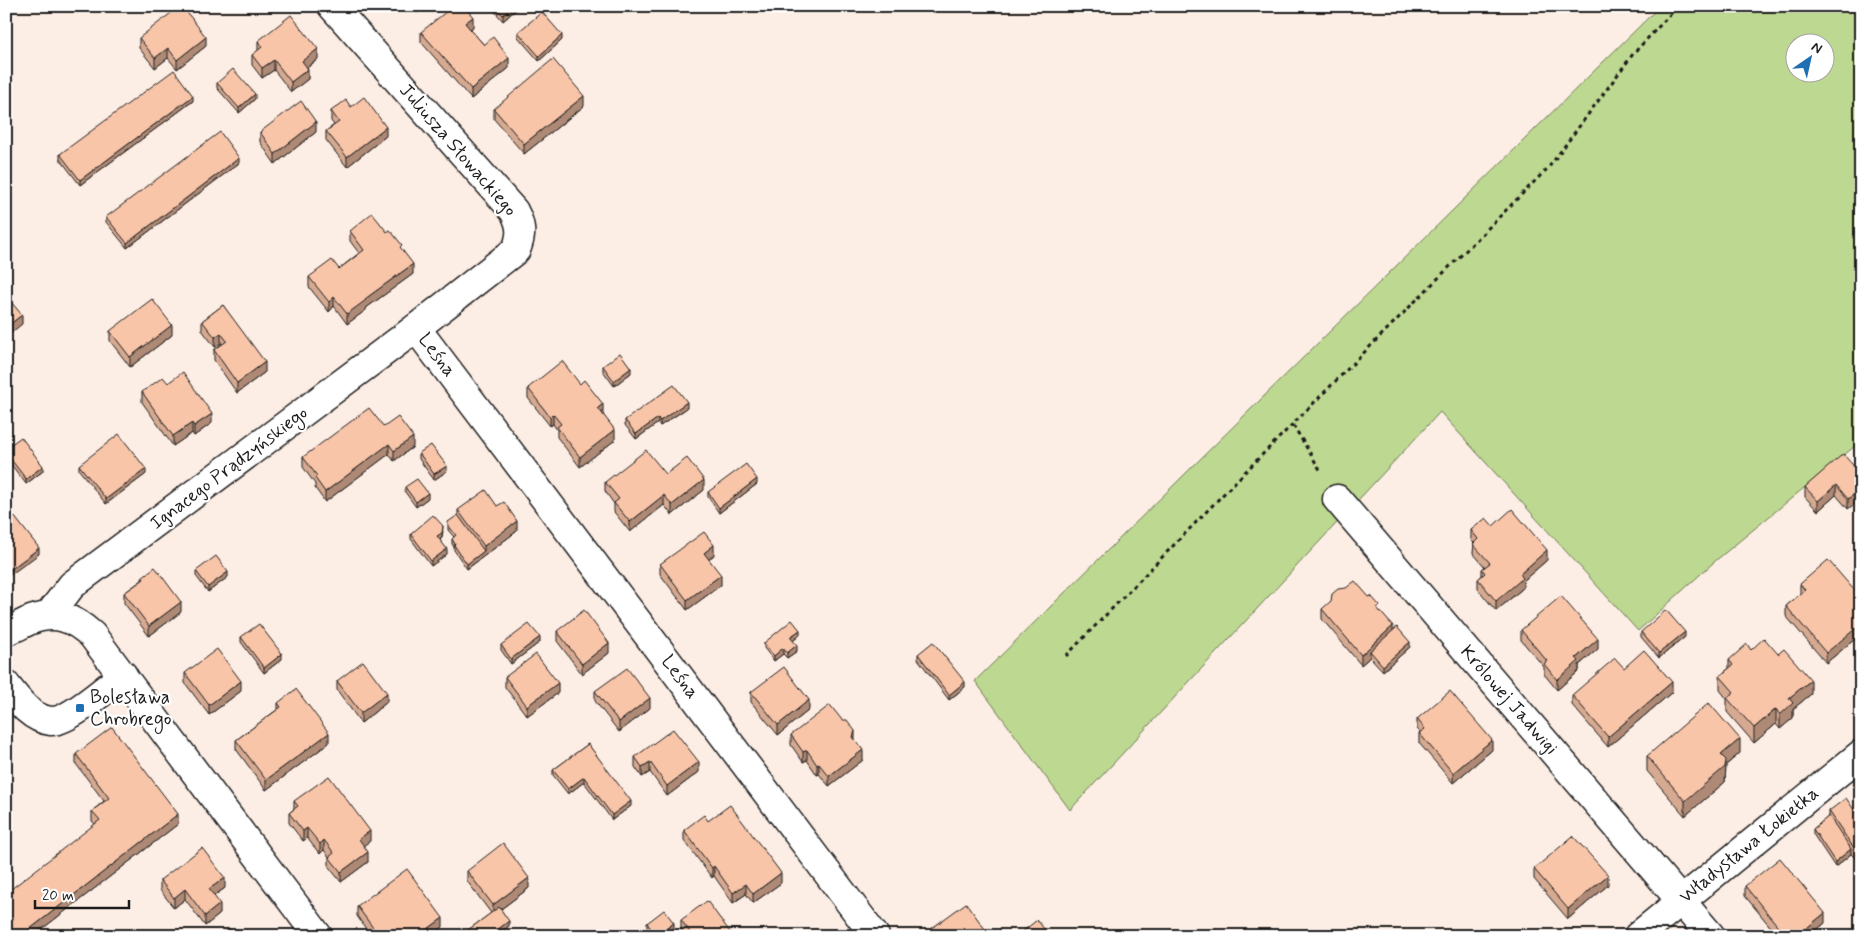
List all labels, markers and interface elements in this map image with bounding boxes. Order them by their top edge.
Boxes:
north arrow [1784,32,1834,82]
text: N [1808,38,1826,58]
street label: Juliusza Słowackiego [393,78,523,222]
street label: Leśna [412,328,462,382]
street label: Ignacego Prądzyńskiego [145,400,314,537]
street label: Królowej Jadwigi [1454,640,1564,761]
street label: Leśna [655,650,705,704]
place label: Bolesława Chrobrego [90,685,172,734]
marker: Bolesława Chrobrego [74,702,86,714]
street label: Władysława Łokietka [1674,781,1824,909]
scale bar [35,877,129,909]
text: 20 m [42,886,74,906]

